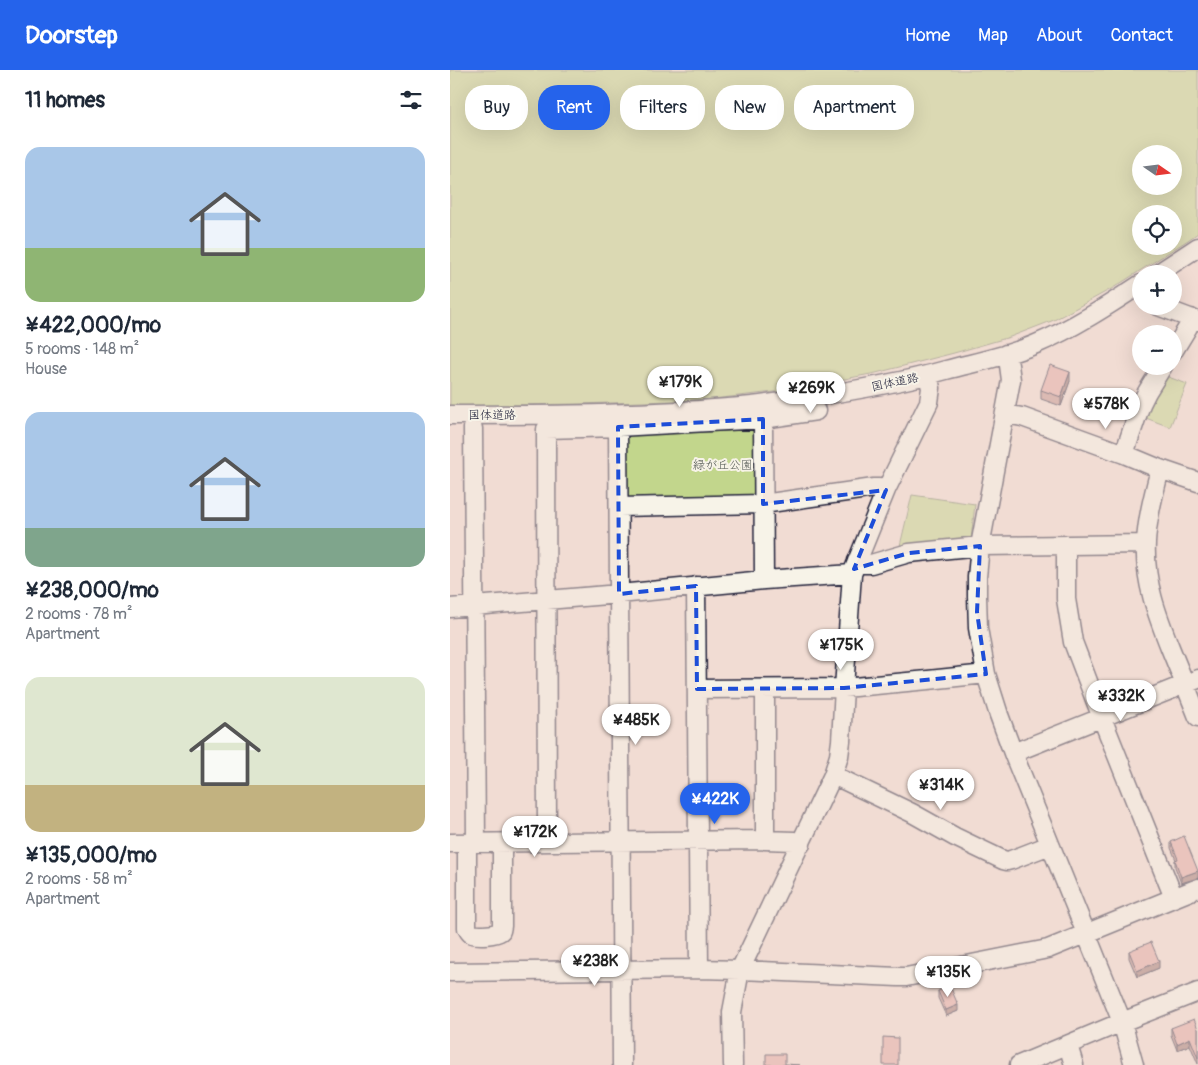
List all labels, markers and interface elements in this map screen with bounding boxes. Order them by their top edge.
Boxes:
text: Doorstep [25,21,118,50]
text: Home [905,24,950,47]
text: Map [978,24,1008,47]
text: About [1036,24,1082,47]
text: Contact [1110,24,1173,47]
chip: Buy [465,85,528,130]
chip: Rent [538,85,610,130]
chip: Filters [620,85,705,130]
chip: New [715,85,784,130]
chip: Apartment [794,85,914,130]
icon: filters [397,86,425,114]
text: 11 homes [25,87,105,114]
north arrow [1132,145,1182,195]
map controls [1132,145,1182,375]
icon: home [180,179,270,269]
button: locate [1132,205,1182,255]
button: + [1132,265,1182,315]
text: ¥422,000/mo [25,312,161,339]
button: − [1132,325,1182,375]
text: 5 rooms · 148 m² [25,339,139,359]
text: House [25,359,67,379]
pin: ¥179K [645,366,715,408]
street label: 国体道路 [870,370,920,395]
text: ¥179K [658,372,702,392]
pin: ¥269K [776,372,846,414]
text: ¥269K [787,378,835,398]
pin: ¥578K [1071,388,1141,430]
text: ¥578K [1083,394,1129,414]
street label: 国体道路 [468,408,516,423]
icon: home [180,444,270,534]
park label: 緑が丘公園 [693,458,753,473]
text: ¥238,000/mo [25,577,159,604]
text: 2 rooms · 78 m² [25,604,132,624]
text: Apartment [25,624,100,644]
pin: ¥175K [806,628,876,671]
text: ¥175K [819,635,863,655]
pin: ¥332K [1086,680,1156,722]
text: ¥332K [1097,686,1145,706]
pin: ¥485K [601,704,671,746]
icon: home [180,709,270,799]
text: ¥485K [613,710,659,730]
pin: ¥314K [906,768,976,811]
text: ¥314K [918,775,964,795]
pin: ¥422K [680,782,750,825]
text: ¥422K [691,789,739,809]
pin: ¥172K [500,816,570,858]
text: ¥172K [513,822,557,842]
text: ¥135,000/mo [25,842,157,869]
text: 2 rooms · 58 m² [25,869,133,889]
text: Apartment [25,889,100,909]
pin: ¥238K [560,944,630,987]
text: ¥238K [572,951,618,971]
pin: ¥135K [913,956,983,998]
text: ¥135K [926,962,970,982]

